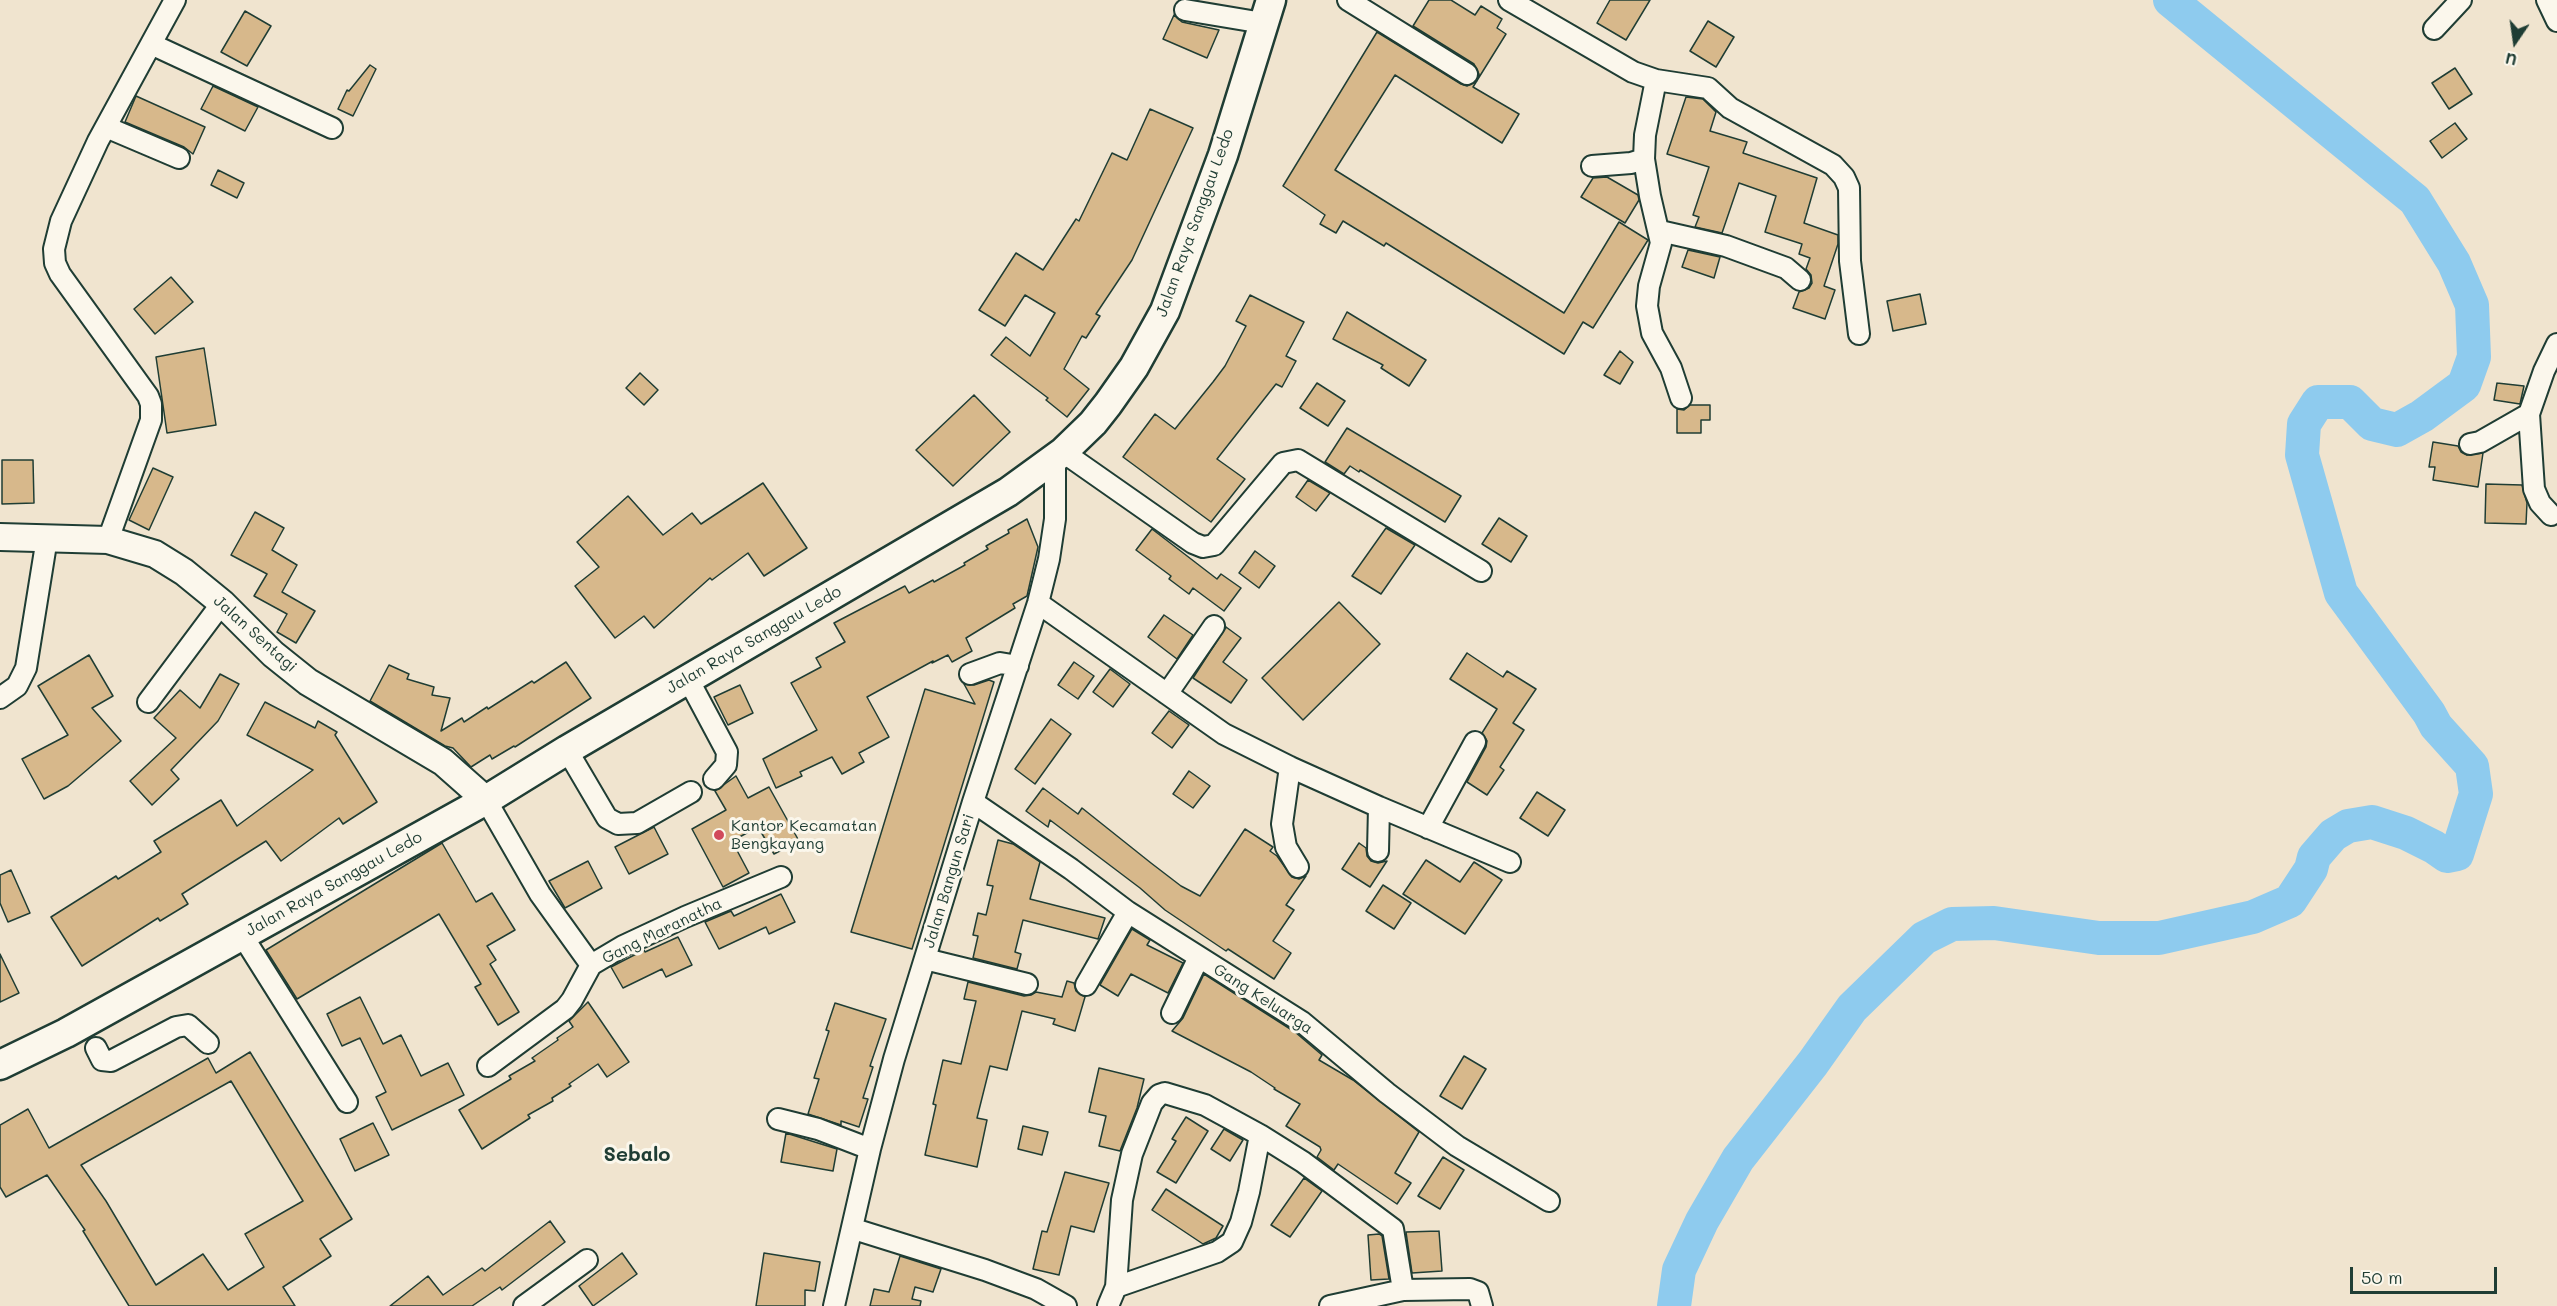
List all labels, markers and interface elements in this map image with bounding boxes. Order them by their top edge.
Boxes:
north arrow [2485,12,2545,72]
text: U [2503,49,2519,72]
street label: Jalan Raya Sanggau Ledo [1152,126,1238,320]
street label: Jalan Raya Sanggau Ledo [663,582,845,698]
street label: Jalan Sentagi [209,592,301,676]
street label: Jalan Bangun Sari [919,812,979,950]
place label: Kantor Kecamatan Bengkayang [731,816,877,854]
street label: Jalan Raya Sanggau Ledo [243,827,425,941]
marker: Kantor Kecamatan Bengkayang [712,828,726,842]
street label: Gang Maranatha [599,894,725,968]
street label: Gang Keluarga [1210,960,1316,1038]
district label: Sebalo [604,1143,670,1167]
scale bar [2353,1255,2500,1293]
text: 50 m [2361,1265,2403,1289]

